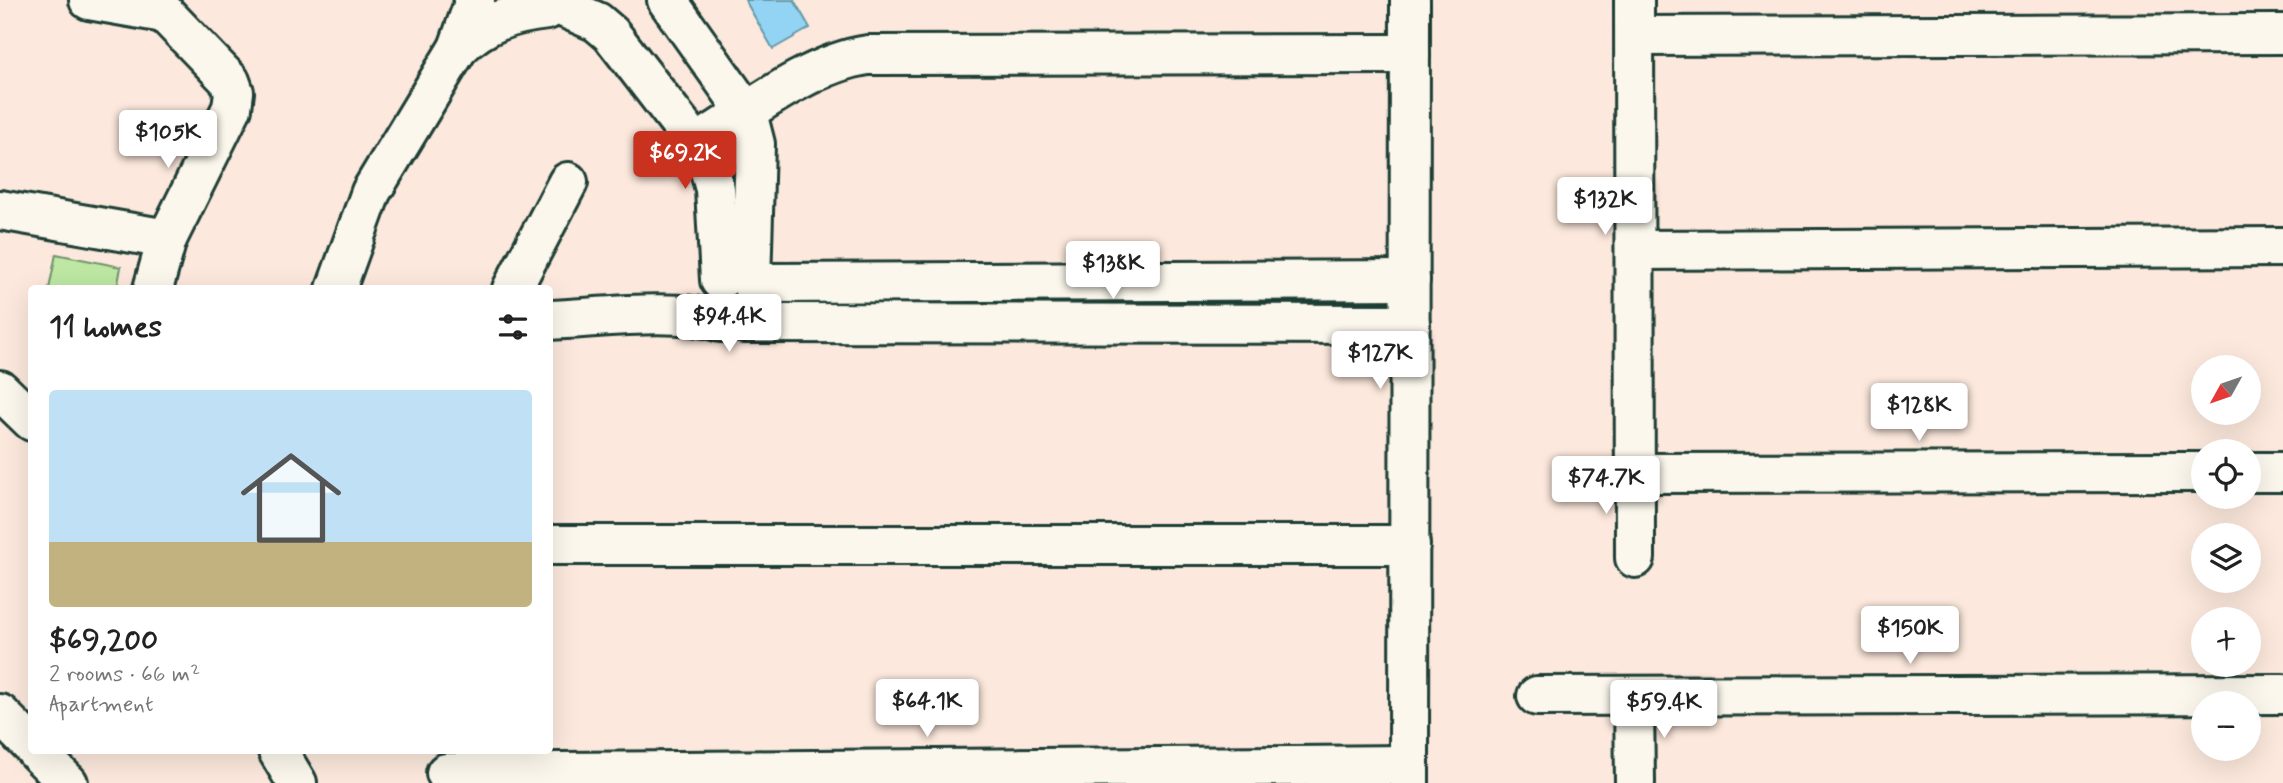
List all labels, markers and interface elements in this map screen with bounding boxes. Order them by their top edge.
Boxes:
pin: $105K [119,110,217,170]
text: $105K [135,118,201,148]
pin: $69.2K [628,132,742,191]
text: $69.2K [649,139,721,169]
pin: $132K [1556,177,1654,237]
text: $132K [1573,185,1637,215]
pin: $138K [1064,242,1162,301]
text: $138K [1082,249,1144,279]
pin: $94.4K [672,294,786,354]
text: $94.4K [692,302,766,332]
text: 11 homes [49,308,162,347]
icon: filters [494,308,532,346]
pin: $127K [1331,332,1429,391]
text: $127K [1347,339,1413,369]
north arrow [2191,355,2261,425]
map controls [2191,355,2261,761]
pin: $128K [1870,384,1968,443]
text: $128K [1887,391,1951,421]
icon: home [228,435,354,561]
button: locate [2191,439,2261,509]
pin: $74.7K [1549,456,1663,516]
text: $74.7K [1568,464,1644,494]
button: layers [2191,523,2261,593]
pin: $150K [1861,606,1959,666]
button: + [2191,607,2261,677]
text: $150K [1877,614,1943,644]
text: $69,200 [49,621,158,660]
text: 2 rooms · 66 m² [49,660,200,690]
pin: $64.1K [870,680,984,739]
pin: $59.4K [1607,680,1721,740]
text: $64.1K [892,687,962,717]
text: $59.4K [1626,688,1702,718]
text: Apartment [49,690,154,720]
button: − [2191,691,2261,761]

